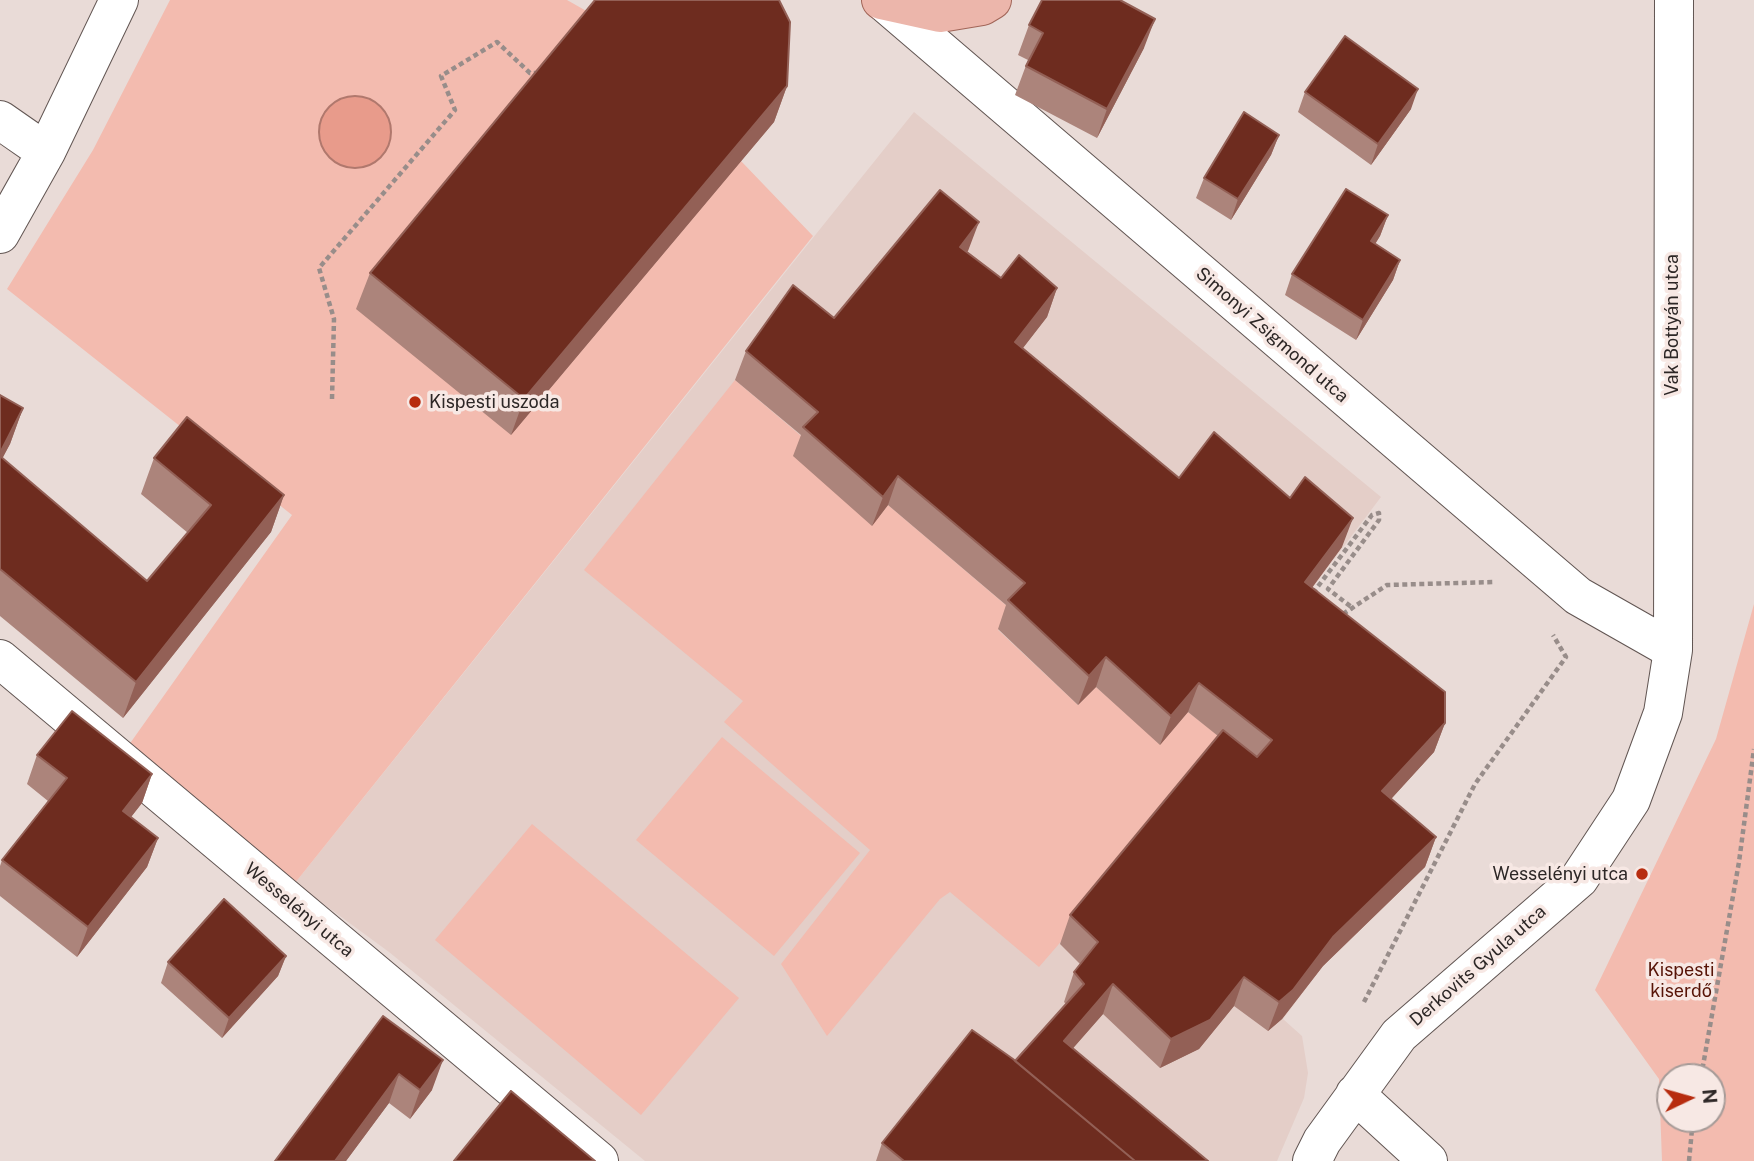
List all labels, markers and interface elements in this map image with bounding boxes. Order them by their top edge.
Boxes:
street label: Vak Bottyán utca [1661,254,1683,396]
street label: Simonyi Zsigmond utca [1191,263,1353,407]
place label: Kispesti uszoda [429,391,559,413]
marker: Kispesti uszoda [407,394,423,410]
street label: Wesselényi utca [240,858,358,962]
place label: Wesselényi utca [1493,863,1628,885]
marker: Wesselényi utca [1634,866,1650,882]
street label: Derkovits Gyula utca [1406,901,1550,1031]
park label: Kispesti kiserdő [1647,959,1715,1002]
north arrow [1656,1063,1726,1133]
text: N [1698,1088,1722,1105]

